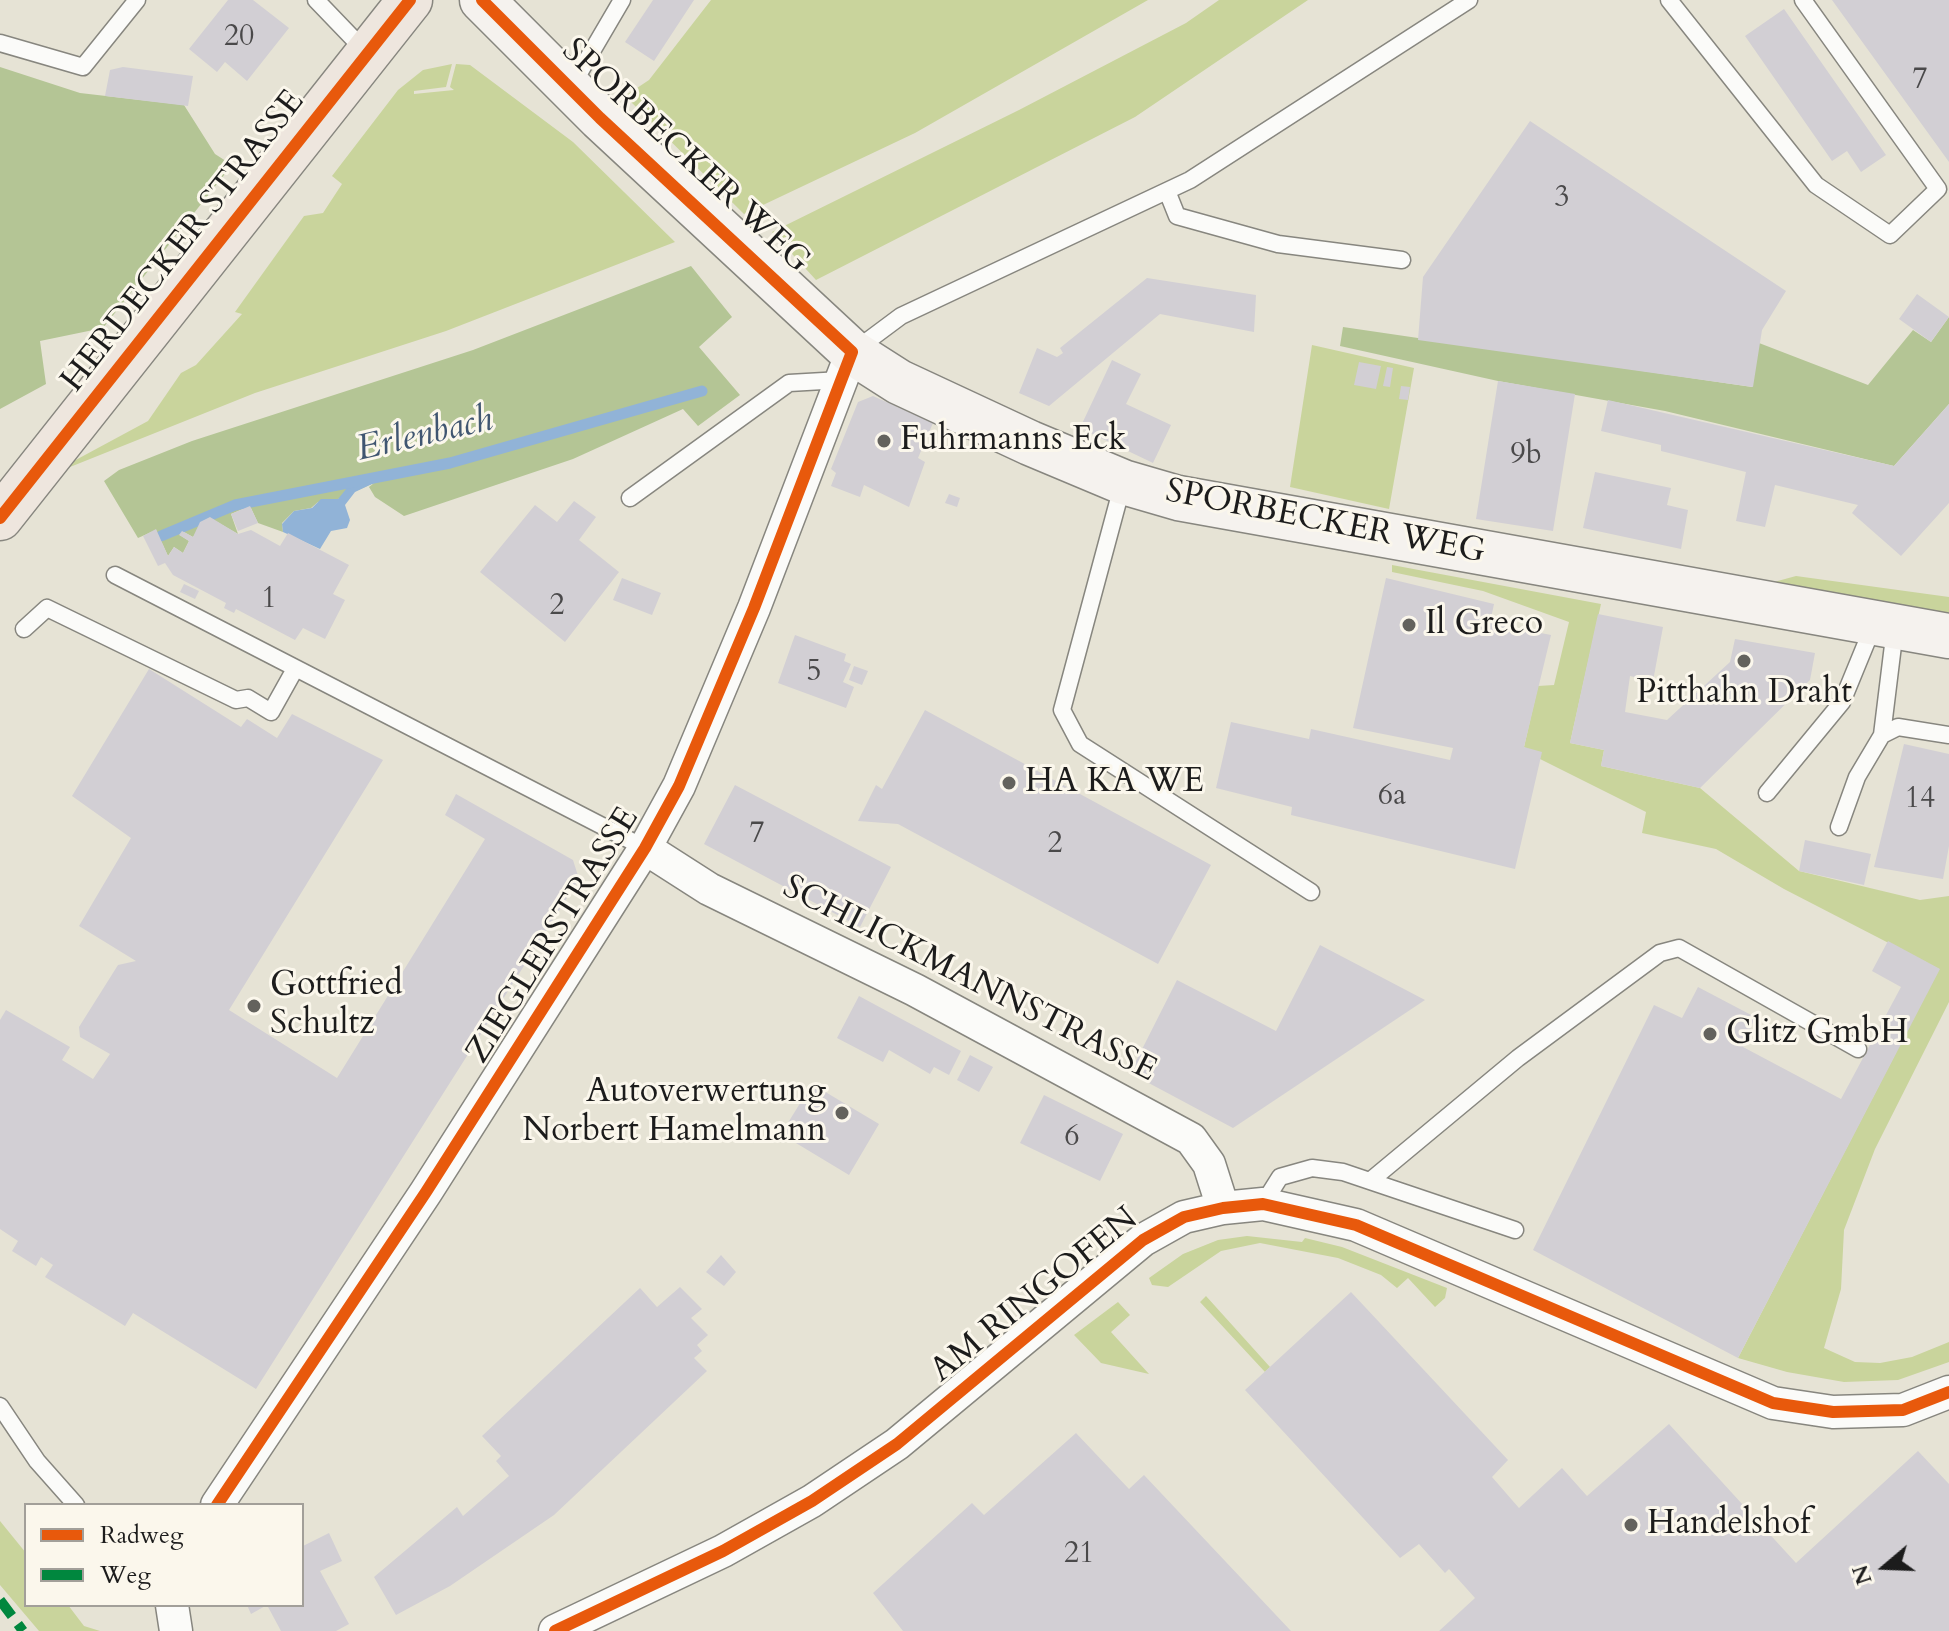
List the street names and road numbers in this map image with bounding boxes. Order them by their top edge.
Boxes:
street label: SPORBECKER WEG [552,31,818,283]
street label: HERDECKER STRASSE [54,83,314,401]
street label: SPORBECKER WEG [1162,472,1488,574]
street label: ZIEGLERSTRASSE [459,801,649,1071]
street label: SCHLICKMANNSTRASSE [775,868,1163,1092]
street label: AM RINGOFEN [923,1200,1147,1392]

